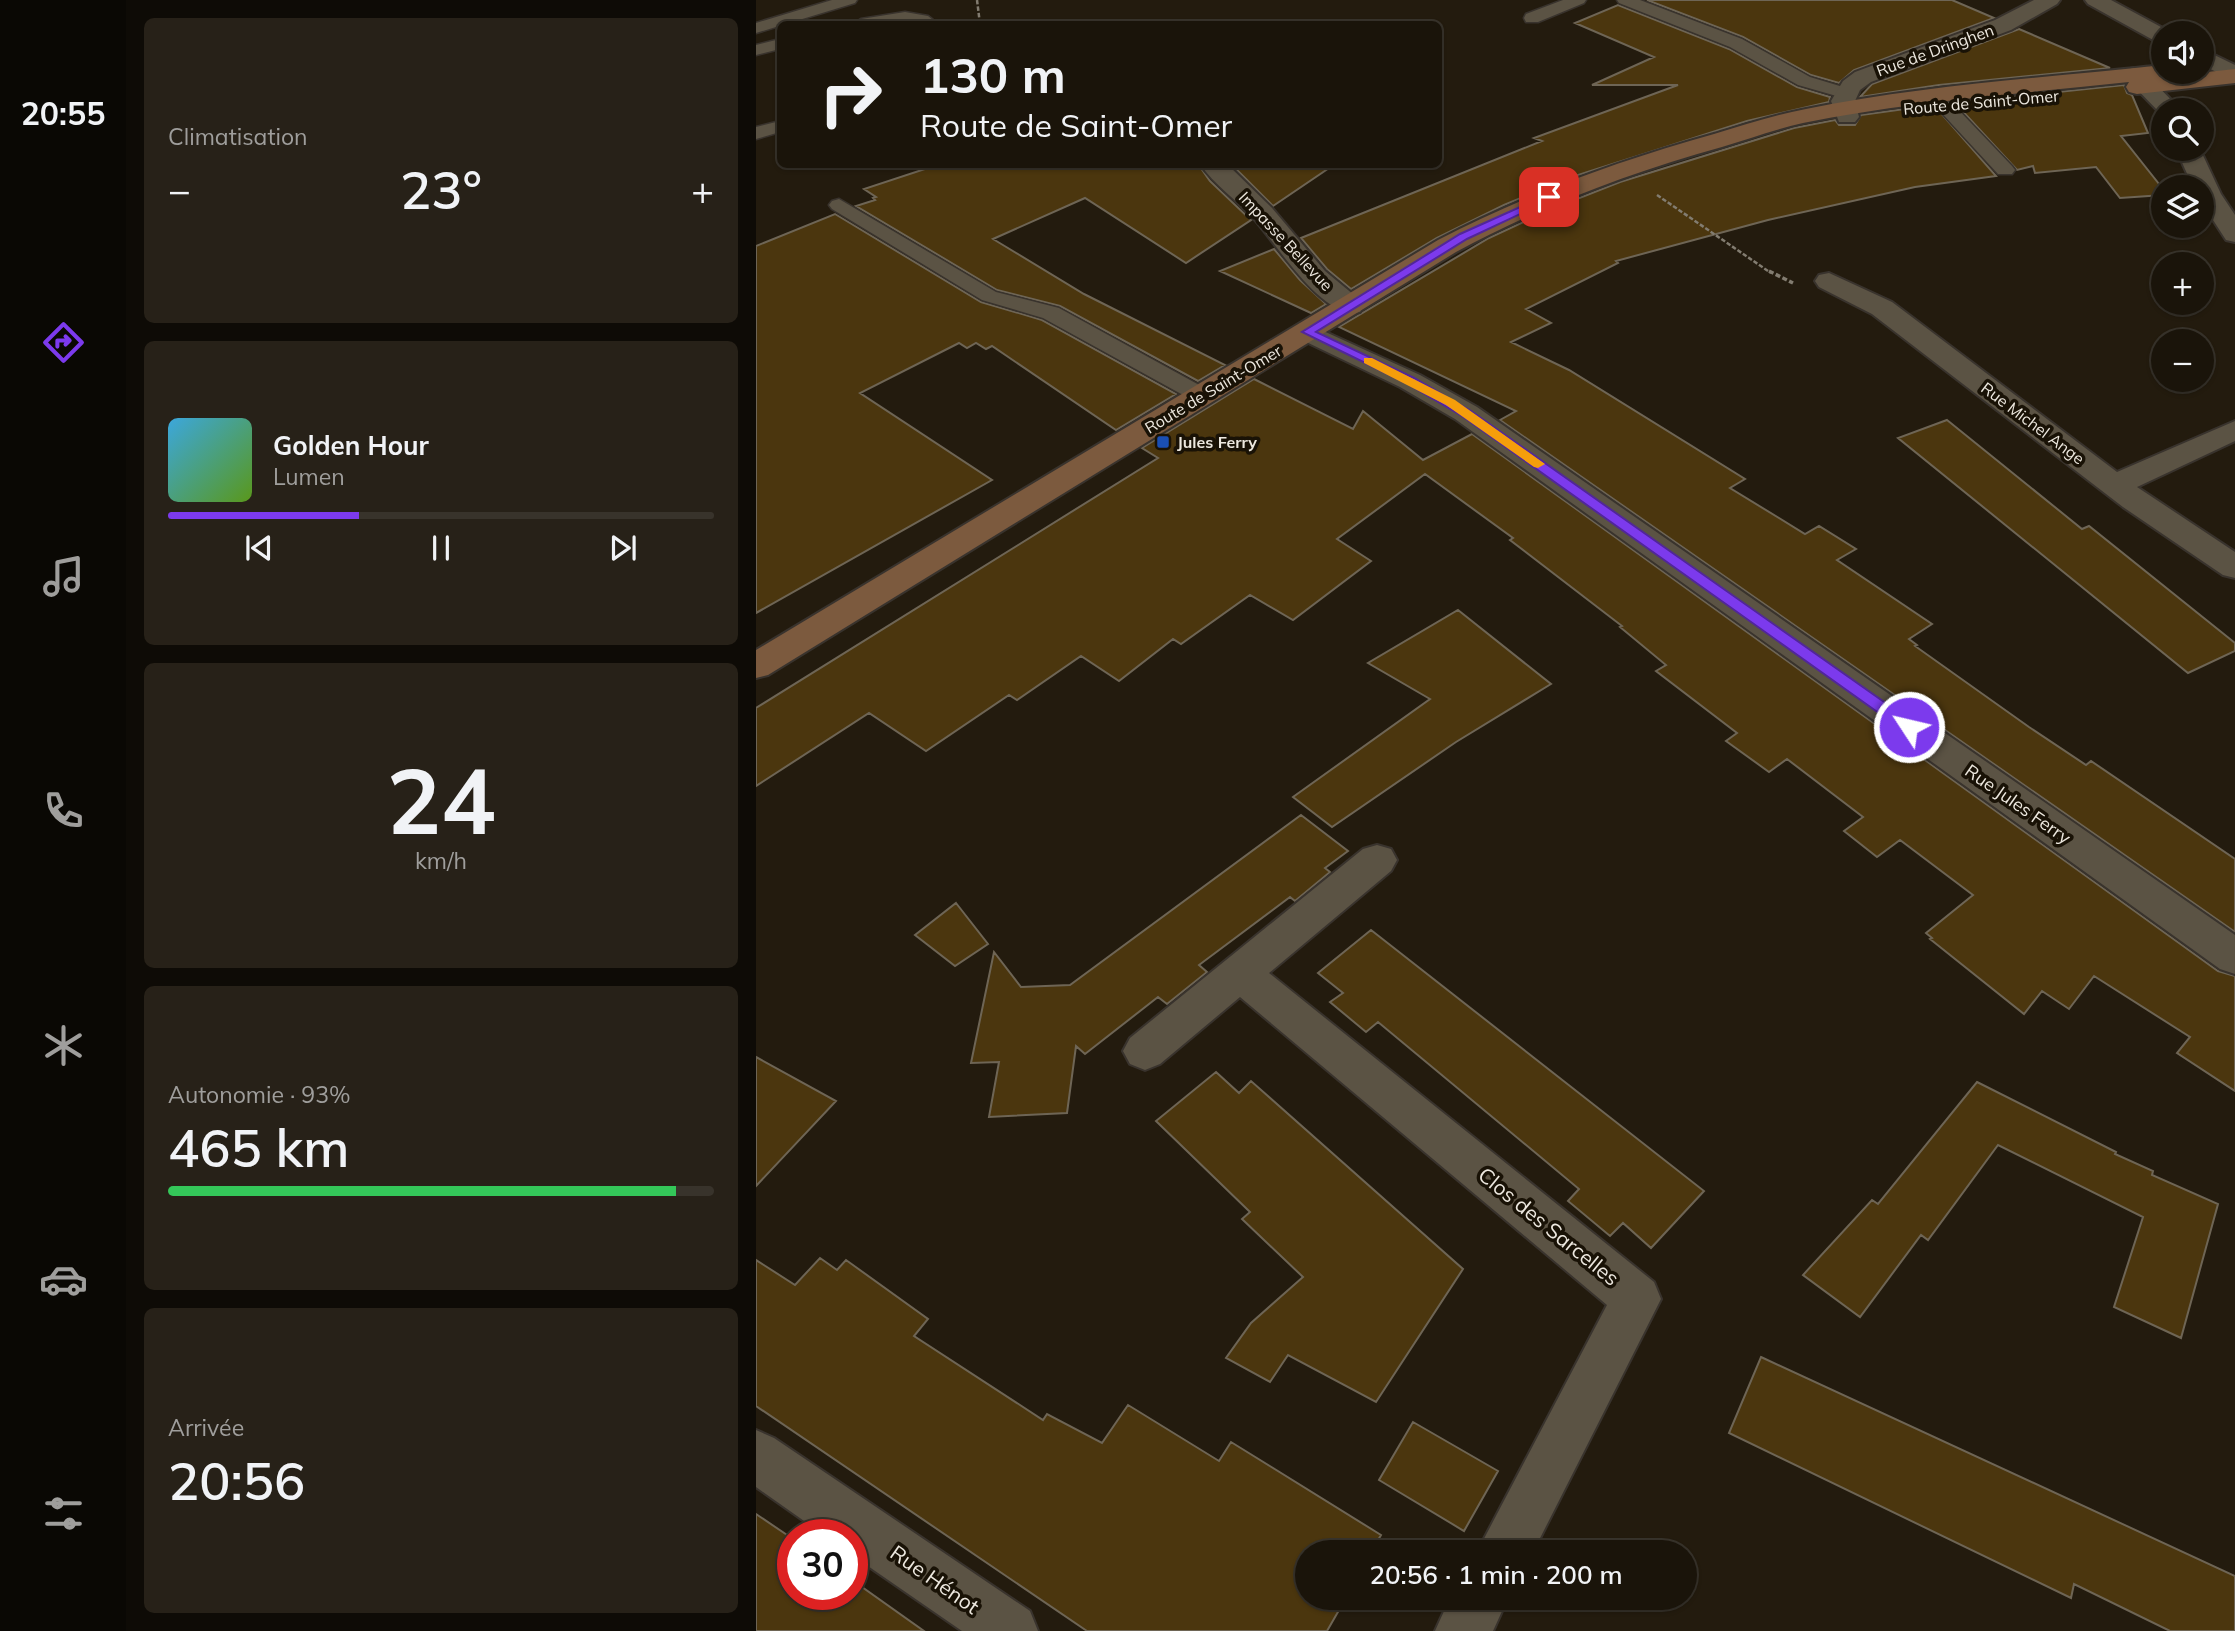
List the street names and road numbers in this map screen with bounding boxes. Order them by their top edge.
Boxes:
street label: Rue de Dringhen [1873,19,1997,81]
street label: Route de Saint-Omer [1902,85,2060,119]
street label: Impasse Bellevue [1235,187,1337,295]
street label: Route de Saint-Omer [1141,340,1285,438]
street label: Rue Michel Ange [1977,378,2089,468]
street label: Rue Jules Ferry [1961,759,2076,849]
street label: Clos des Sarcelles [1473,1161,1625,1291]
street label: Rue Hénot [886,1539,984,1619]

